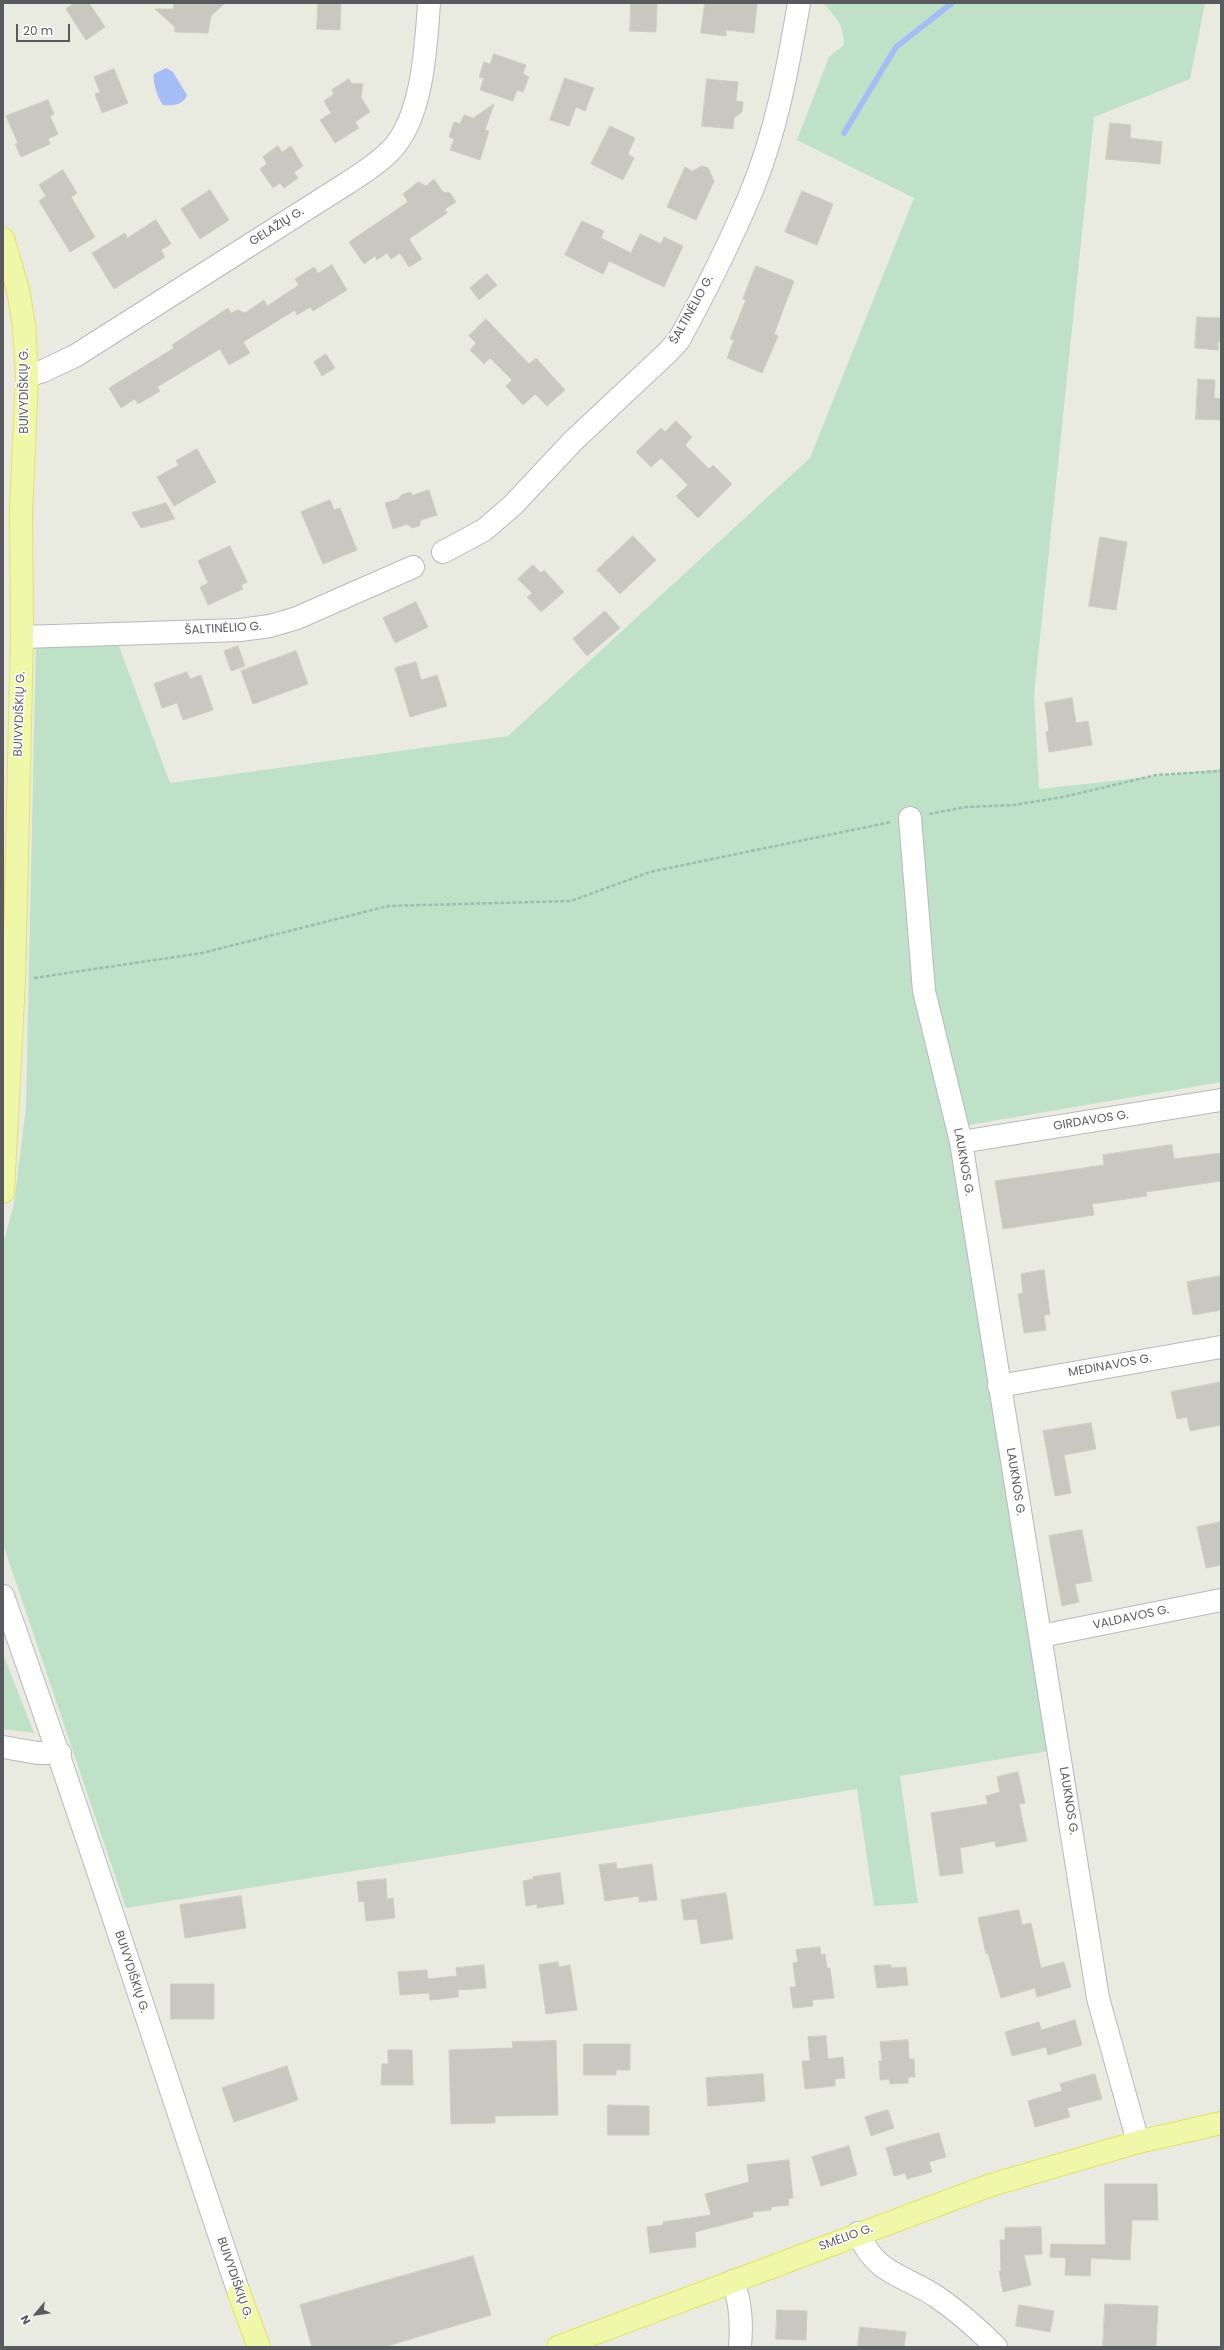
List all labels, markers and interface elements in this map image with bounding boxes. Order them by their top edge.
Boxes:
scale bar [18,16,72,42]
text: 20 m [23,22,53,39]
street label: GELAŽIŲ G. [247,205,307,249]
street label: ŠALTINĖLIO G. [667,273,717,347]
street label: BUIVYDIŠKIŲ G. [18,348,32,434]
street label: ŠALTINĖLIO G. [184,620,262,638]
street label: BUIVYDIŠKIŲ G. [11,671,29,757]
street label: GIRDAVOS G. [1052,1108,1130,1134]
street label: LAUKNOS G. [950,1127,976,1197]
street label: MEDINAVOS G. [1067,1352,1153,1380]
street label: LAUKNOS G. [1003,1447,1027,1517]
street label: VALDAVOS G. [1092,1603,1170,1633]
street label: LAUKNOS G. [1056,1766,1080,1836]
street label: BUIVYDIŠKIŲ G. [111,1929,151,2015]
street label: SMĖLIO G. [817,2222,875,2254]
street label: BUIVYDIŠKIŲ G. [213,2235,255,2321]
north arrow [16,2294,56,2334]
text: N [17,2312,35,2327]

